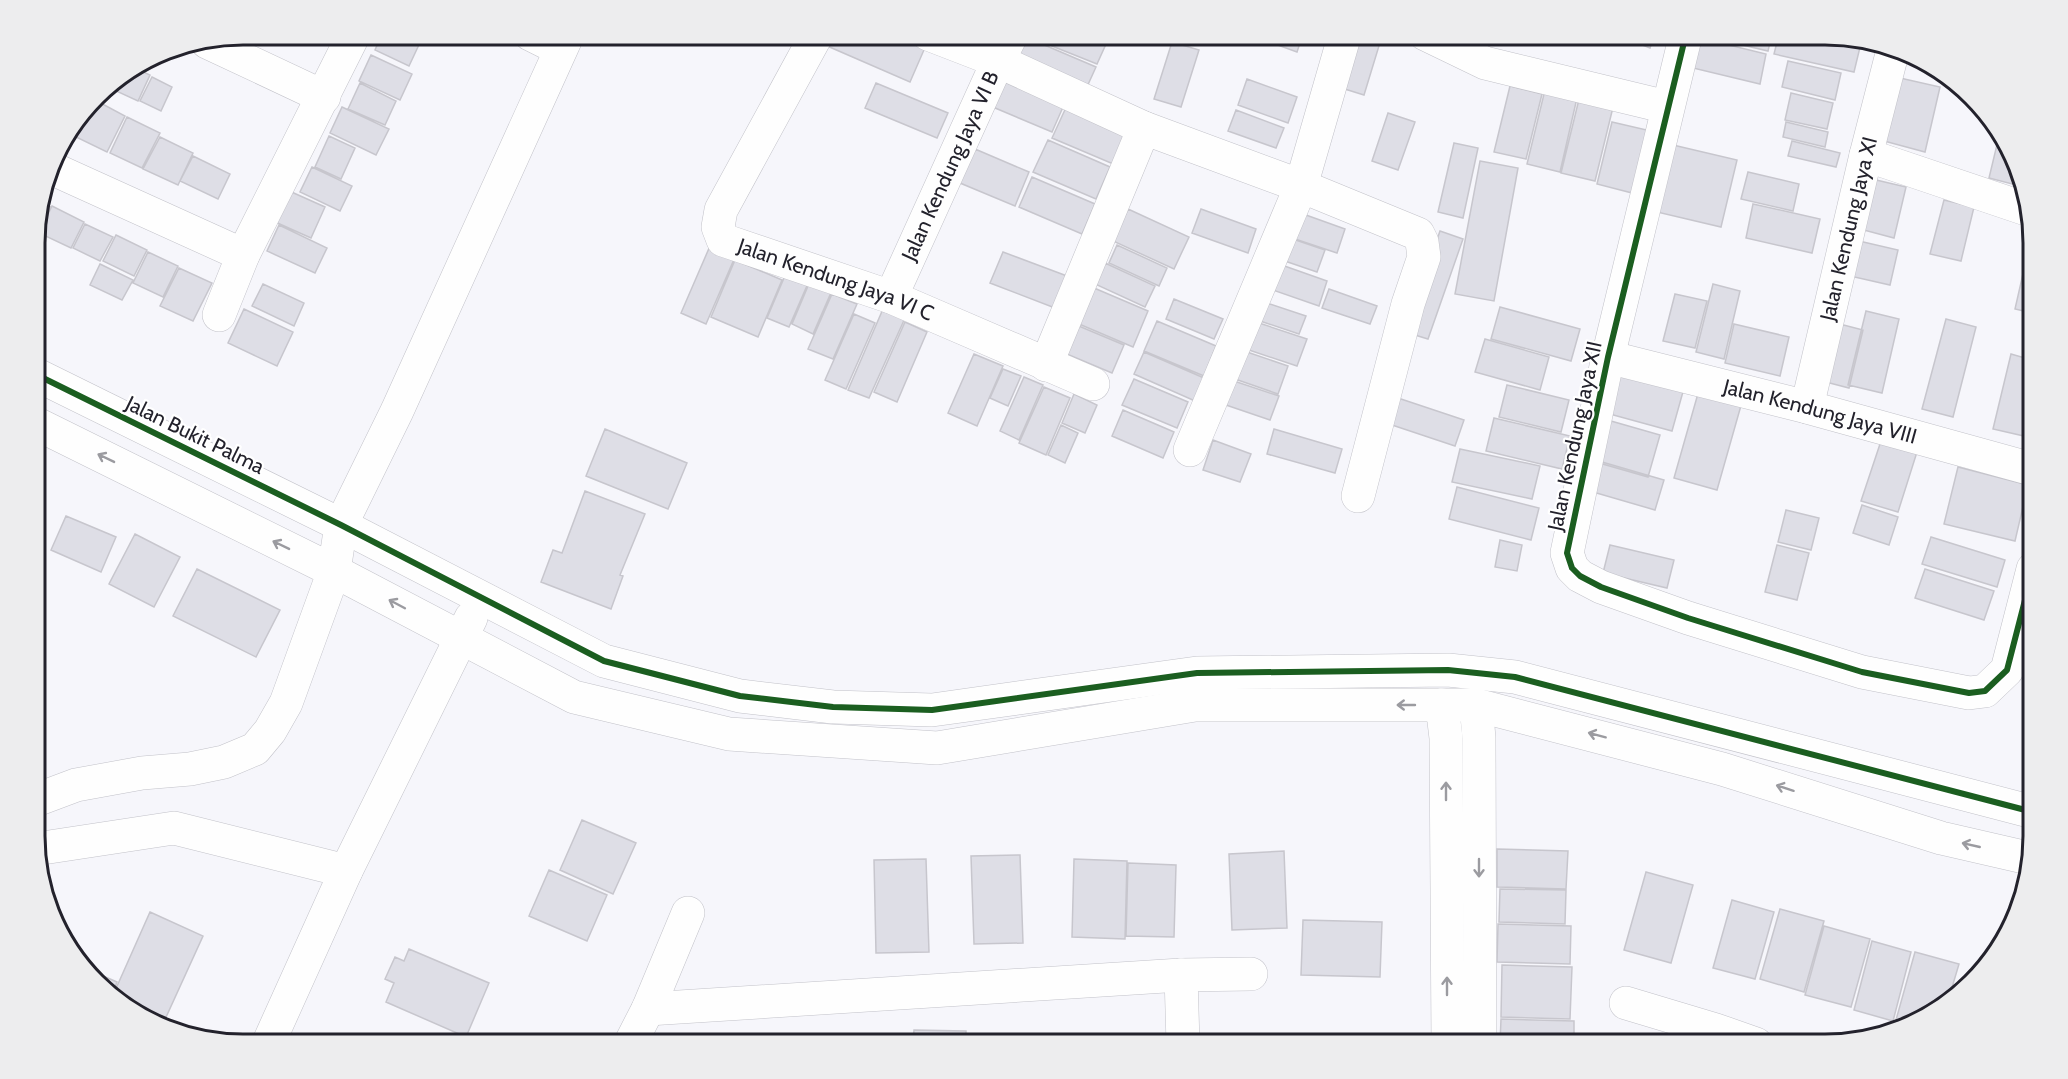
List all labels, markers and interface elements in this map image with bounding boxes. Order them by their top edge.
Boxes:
street label: Jalan Kendung Jaya VI B [896,67,1004,265]
street label: Jalan Kendung Jaya XI [1814,134,1882,324]
street label: Jalan Kendung Jaya VI C [734,233,938,326]
street label: Jalan Kendung Jaya XII [1542,339,1607,534]
street label: Jalan Kendung Jaya VIII [1720,373,1920,449]
street label: Jalan Bukit Palma [121,390,269,479]
one-way arrow [98,452,116,464]
one-way arrow [273,538,291,550]
one-way arrow [389,598,407,609]
one-way arrow [1397,699,1417,711]
one-way arrow [1588,729,1607,741]
one-way arrow [1440,781,1452,801]
one-way arrow [1776,782,1795,793]
one-way arrow [1962,838,1981,850]
one-way arrow [1473,858,1485,878]
one-way arrow [1442,976,1453,996]

